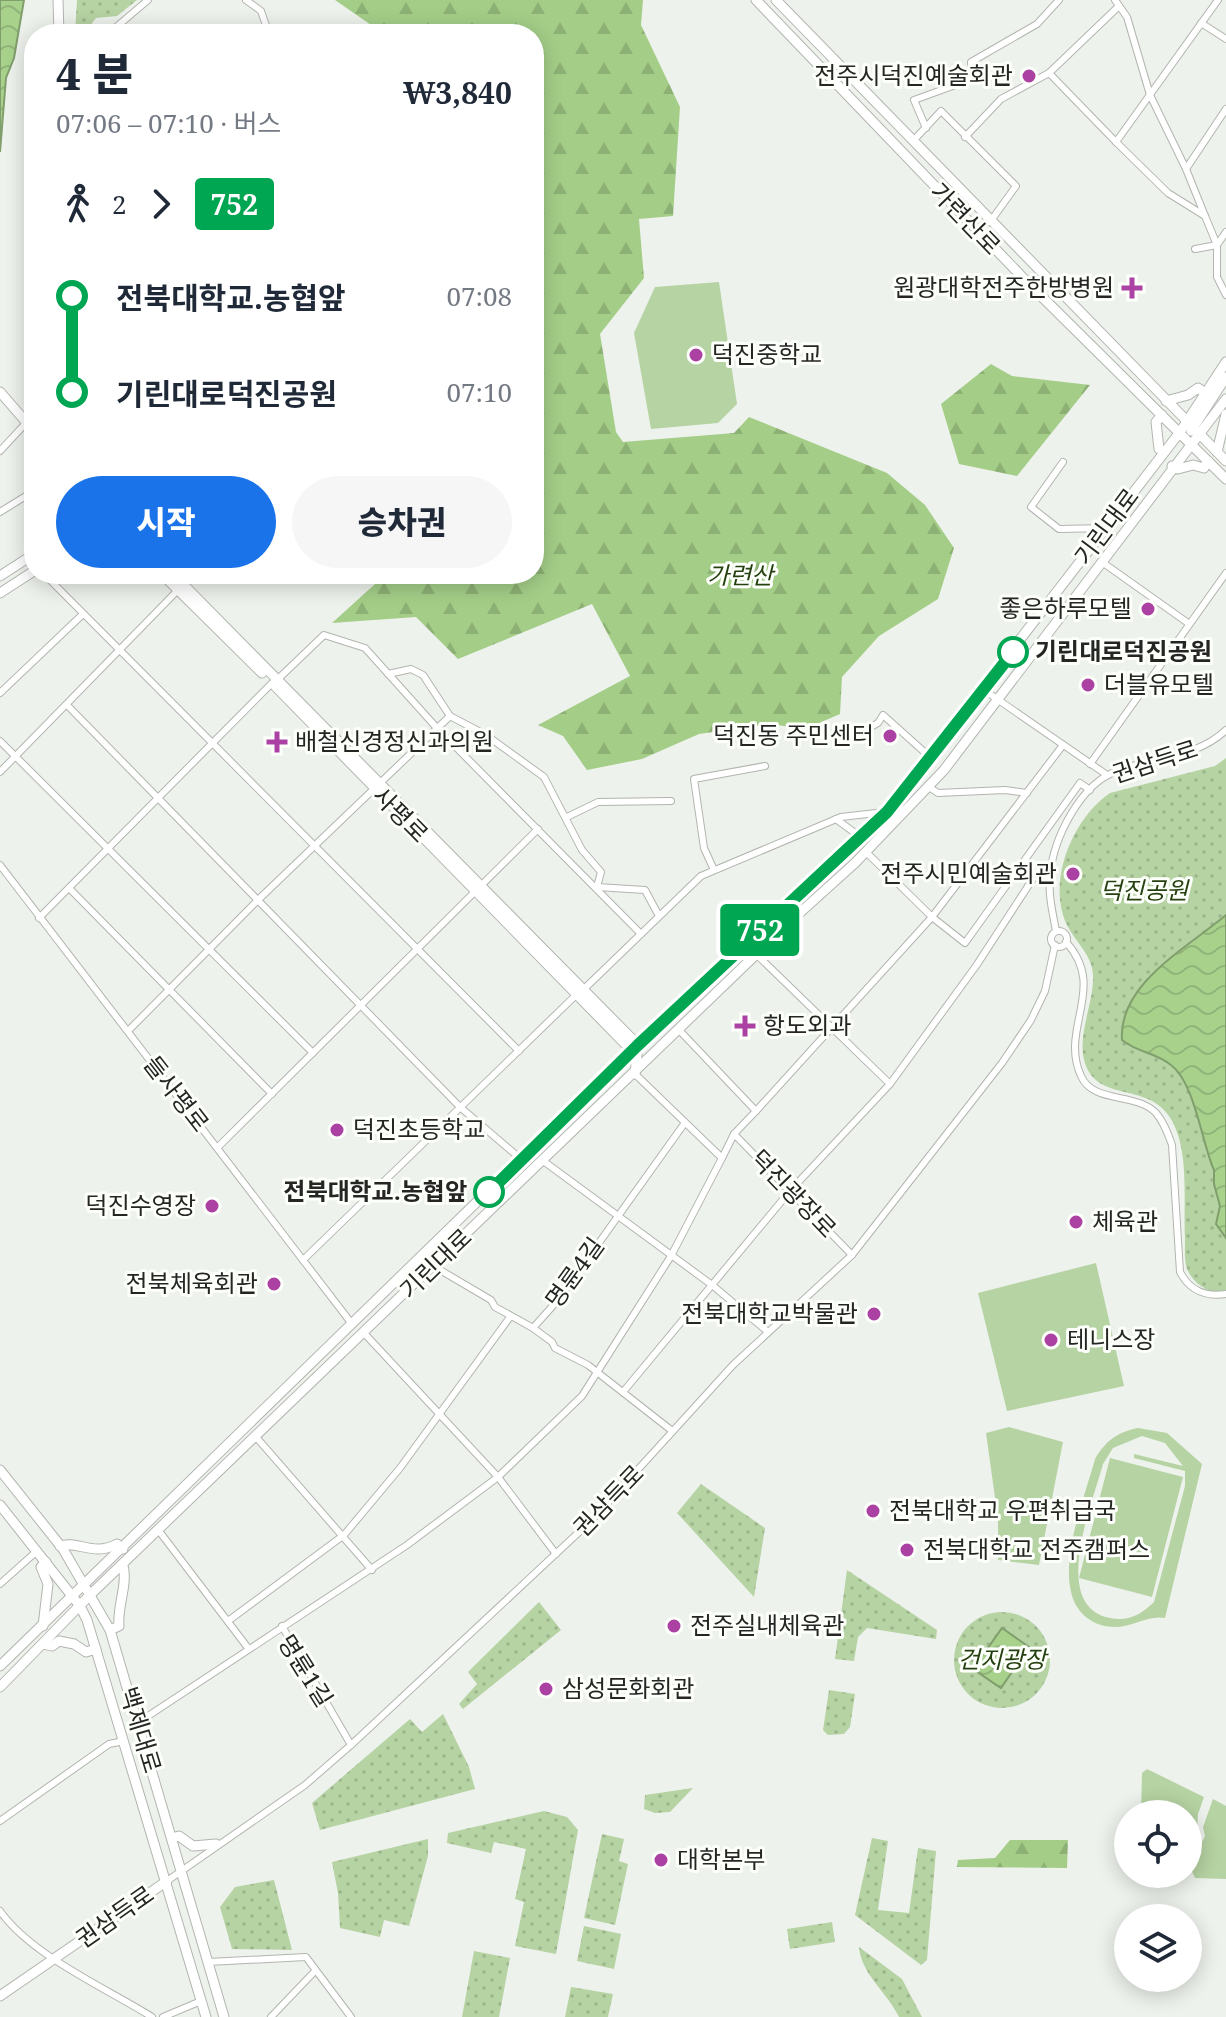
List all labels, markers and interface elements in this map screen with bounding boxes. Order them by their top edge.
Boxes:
text: 4 분 [56,43,133,103]
place label: 전주시덕진예술회관 [814,58,1013,91]
marker: 전주시덕진예술회관 [1020,67,1038,85]
text: ₩3,840 [403,72,512,113]
text: 07:06 – 07:10 · 버스 [56,105,282,141]
street label: 가련산로 [924,175,1009,261]
icon: walk [56,182,100,226]
icon: forward [139,182,183,226]
text: 752 [211,185,258,223]
text: 2 [112,186,127,222]
place label: 원광대학전주한방병원 [893,270,1114,303]
text: 전북대학교.농협앞 [116,277,346,318]
marker: 원광대학전주한방병원 [1121,277,1143,299]
text: 07:08 [446,278,512,314]
place label: 덕진중학교 [712,337,822,370]
marker: 덕진중학교 [687,346,705,364]
text: 기린대로덕진공원 [116,373,337,414]
text: 07:10 [446,374,512,410]
button: 시작 [56,476,276,568]
button: 승차권 [292,476,512,568]
street label: 기린대로 [1066,481,1146,571]
park label: 가련산 [707,558,776,591]
place label: 좋은하루모텔 [1000,591,1132,624]
marker: 좋은하루모텔 [1139,600,1157,618]
place label: 기린대로덕진공원 [1035,634,1212,667]
marker: 기린대로덕진공원 [998,637,1028,667]
place label: 더블유모텔 [1104,667,1214,700]
marker: 더블유모텔 [1079,676,1097,694]
place label: 덕진동 주민센터 [713,718,874,751]
place label: 배철신경정신과의원 [295,724,494,757]
marker: 덕진동 주민센터 [881,727,899,745]
marker: 배철신경정신과의원 [266,731,288,753]
street label: 권삼득로 [1107,731,1202,790]
street label: 사평로 [366,779,436,849]
place label: 전주시민예술회관 [880,856,1057,889]
marker: 전주시민예술회관 [1064,865,1082,883]
park label: 덕진공원 [1100,873,1190,906]
line badge: 752 [714,904,806,956]
text: 752 [736,911,784,949]
place label: 항도외과 [763,1008,851,1041]
marker: 항도외과 [734,1015,756,1037]
street label: 들사평로 [137,1048,217,1138]
place label: 덕진초등학교 [353,1112,485,1145]
marker: 덕진초등학교 [328,1121,346,1139]
street label: 덕진광장로 [744,1142,844,1244]
place label: 전북대학교.농협앞 [283,1174,467,1207]
marker: 전북대학교.농협앞 [474,1177,504,1207]
place label: 덕진수영장 [86,1188,196,1221]
marker: 덕진수영장 [203,1197,221,1215]
place label: 체육관 [1092,1204,1158,1237]
marker: 체육관 [1067,1213,1085,1231]
street label: 기린대로 [392,1220,478,1305]
street label: 명륜4길 [537,1230,611,1314]
place label: 전북체육회관 [126,1266,258,1299]
marker: 전북체육회관 [265,1275,283,1293]
place label: 전북대학교박물관 [681,1296,858,1329]
marker: 전북대학교박물관 [865,1305,883,1323]
place label: 테니스장 [1067,1322,1155,1355]
marker: 테니스장 [1042,1331,1060,1349]
street label: 권삼득로 [565,1457,650,1543]
place label: 전북대학교 우편취급국 [889,1493,1116,1526]
marker: 전북대학교 우편취급국 [864,1502,882,1520]
place label: 전북대학교 전주캠퍼스 [923,1532,1150,1565]
marker: 전북대학교 전주캠퍼스 [898,1541,916,1559]
place label: 전주실내체육관 [690,1608,845,1641]
marker: 전주실내체육관 [665,1617,683,1635]
street label: 명륜1길 [271,1628,341,1713]
park label: 건지광장 [958,1642,1049,1675]
place label: 삼성문화회관 [562,1671,694,1704]
marker: 삼성문화회관 [537,1680,555,1698]
street label: 백제대로 [113,1683,170,1777]
map controls [1114,1800,1202,1992]
button: locate [1114,1800,1202,1888]
place label: 대학본부 [677,1842,765,1875]
marker: 대학본부 [652,1851,670,1869]
street label: 권삼득로 [68,1877,160,1955]
button: layers [1114,1904,1202,1992]

